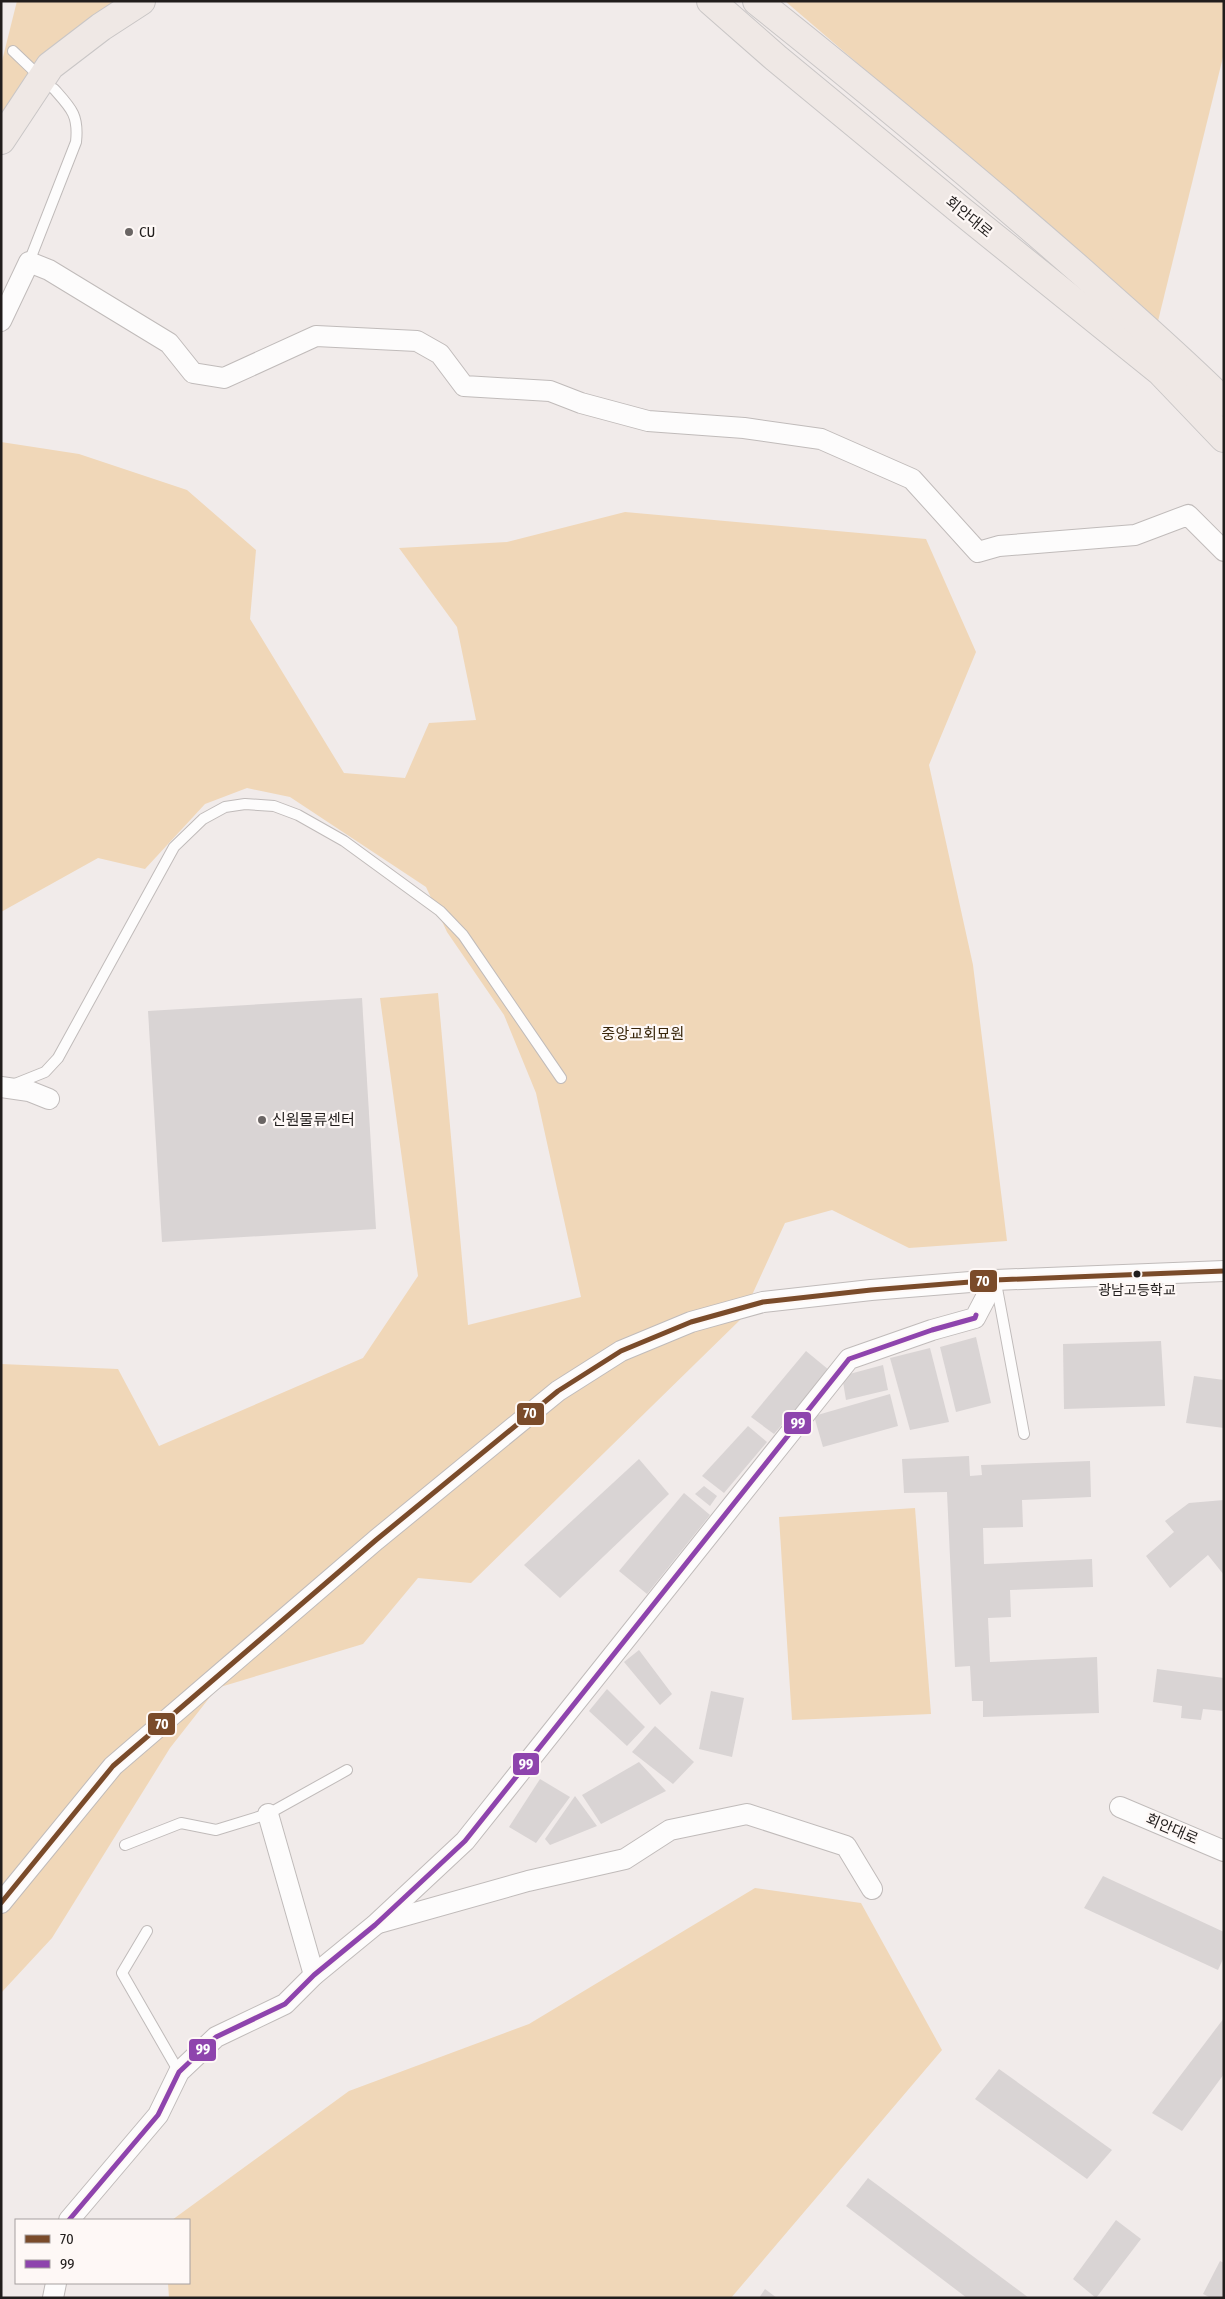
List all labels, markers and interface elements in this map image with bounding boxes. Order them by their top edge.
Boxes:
street label: 회안대로 [942,193,996,241]
place label: CU [139,223,155,241]
marker: CU [123,226,135,238]
park label: 중앙교회묘원 [602,1025,684,1043]
place label: 신원물류센터 [272,1111,355,1129]
marker: 신원물류센터 [256,1114,268,1126]
line badge: 70 [969,1269,998,1293]
marker: 광남고등학교 [1132,1269,1142,1279]
text: 70 [976,1273,990,1290]
place label: 광남고등학교 [1098,1282,1176,1299]
line badge: 70 [516,1402,545,1426]
text: 70 [523,1405,537,1422]
line badge: 99 [783,1411,812,1435]
text: 99 [791,1415,805,1432]
line badge: 70 [147,1712,176,1736]
text: 70 [155,1716,169,1733]
line badge: 99 [512,1752,540,1776]
text: 99 [519,1756,533,1773]
street label: 회안대로 [1143,1810,1201,1848]
line badge: 99 [188,2038,217,2062]
text: 99 [196,2041,210,2058]
legend [15,2219,190,2284]
text: 70 [60,2230,74,2248]
text: 99 [60,2255,75,2273]

